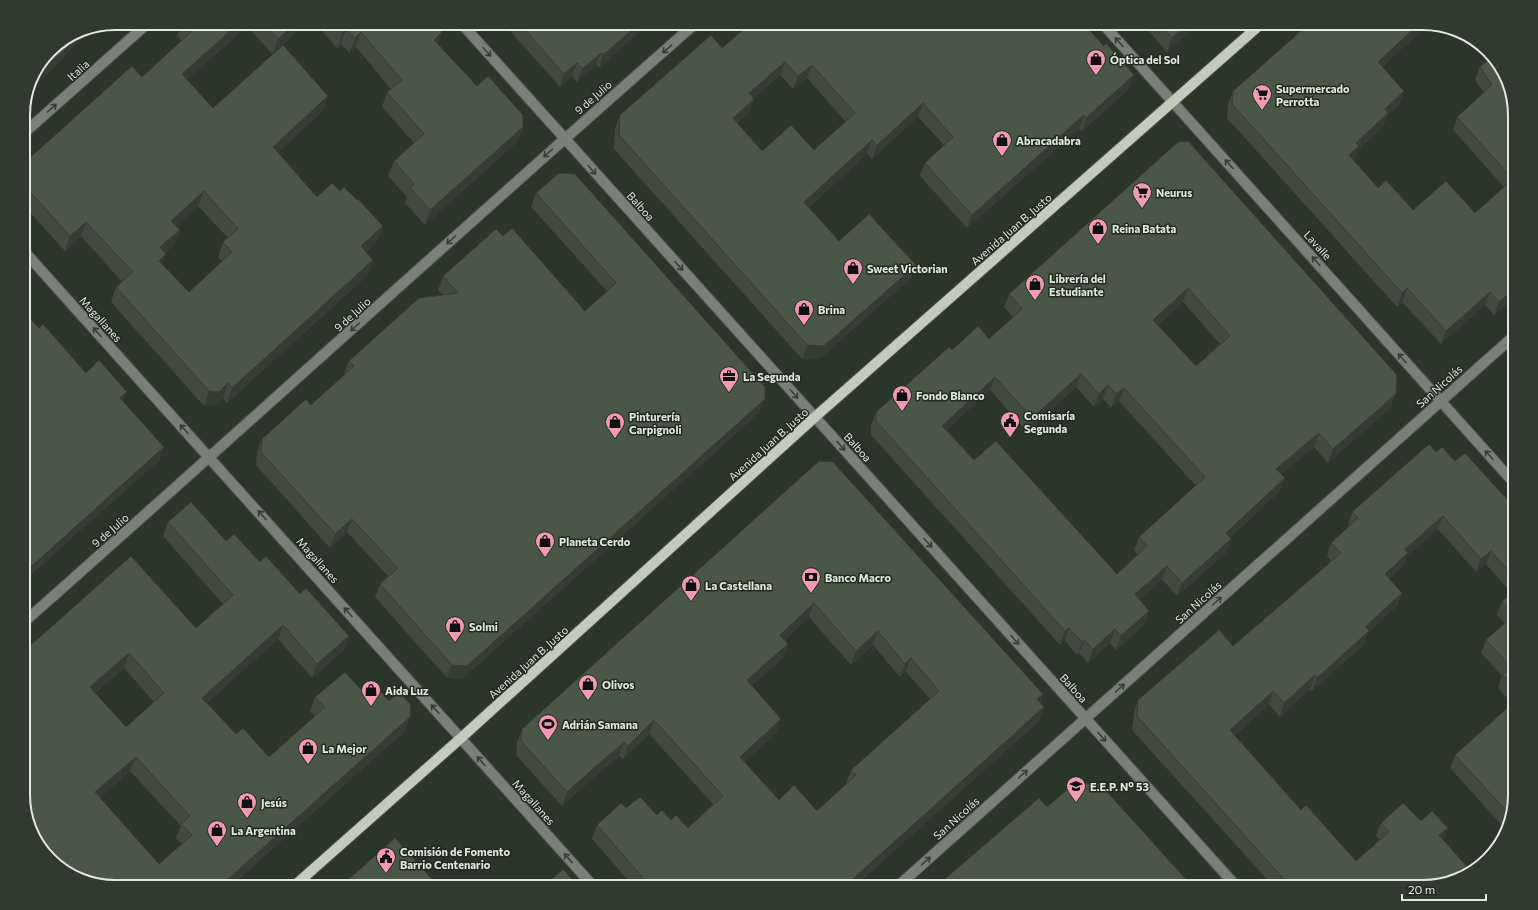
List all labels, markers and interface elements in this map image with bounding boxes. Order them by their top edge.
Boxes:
one-way arrow [1115,37,1124,47]
one-way arrow [661,44,672,53]
one-way arrow [482,47,492,57]
shop icon: Óptica del Sol [1085,48,1107,76]
place label: Óptica del Sol [1110,52,1180,66]
street label: Italia [64,57,92,83]
street label: 9 de Julio [572,77,615,117]
place label: Supermercado Perrotta [1276,82,1350,108]
supermarket icon: Supermercado Perrotta [1251,83,1273,111]
one-way arrow [47,104,57,113]
shop icon: Abracadabra [991,129,1013,157]
place label: Abracadabra [1016,134,1081,147]
one-way arrow [543,148,553,158]
one-way arrow [1224,159,1234,169]
one-way arrow [588,165,597,175]
supermarket icon: Neurus [1131,181,1153,209]
place label: Neurus [1156,186,1192,199]
street label: Balboa [625,189,657,223]
street label: Avenida Juan B. Justo [968,190,1055,268]
shop icon: Reina Batata [1087,217,1109,245]
place label: Reina Batata [1112,222,1176,235]
street label: Lavalle [1302,228,1335,262]
one-way arrow [447,235,457,244]
one-way arrow [1311,256,1320,266]
shop icon: Sweet Victorian [842,257,864,285]
one-way arrow [675,261,684,272]
place label: Sweet Victorian [867,262,948,275]
place label: Librería del Estudiante [1049,272,1106,298]
shop icon: Librería del Estudiante [1024,273,1046,301]
street label: Magallanes [77,294,125,344]
street label: 9 de Julio [331,294,374,334]
shop icon: Brina [793,298,815,326]
place label: Brina [818,303,845,316]
one-way arrow [350,323,360,332]
one-way arrow [92,327,102,337]
one-way arrow [1398,353,1407,363]
street label: San Nicolás [1413,362,1465,410]
office icon: La Segunda [718,365,740,393]
place label: La Segunda [743,370,801,383]
shop icon: Fondo Blanco [891,384,913,412]
one-way arrow [790,389,799,399]
place label: Fondo Blanco [916,389,985,402]
street label: Avenida Juan B. Justo [726,405,811,484]
place label: Comisaría Segunda [1024,409,1075,435]
place label: Pinturería Carpignoli [629,410,681,436]
public building icon: Comisaría Segunda [999,410,1021,438]
shop icon: Pinturería Carpignoli [604,411,626,439]
one-way arrow [179,424,189,434]
street label: Balboa [842,430,874,464]
one-way arrow [836,441,845,451]
one-way arrow [1484,450,1494,460]
street label: 9 de Julio [89,510,132,550]
one-way arrow [257,510,266,521]
shop icon: Planeta Cerdo [534,530,556,558]
street label: Magallanes [294,535,342,585]
place label: Planeta Cerdo [559,535,631,548]
one-way arrow [923,538,933,548]
bank icon: Banco Macro [800,566,822,594]
place label: Banco Macro [825,571,891,584]
shop icon: La Castellana [680,574,702,602]
street label: San Nicolás [1172,578,1224,626]
place label: La Castellana [705,579,772,592]
one-way arrow [1211,597,1221,606]
one-way arrow [344,608,353,618]
shop icon: Solmi [444,615,466,643]
place label: Solmi [469,620,498,633]
street label: Avenida Juan B. Justo [486,623,571,702]
one-way arrow [1010,635,1019,645]
street label: Balboa [1058,671,1090,705]
shop icon: Olivos [577,673,599,701]
place label: Olivos [602,678,634,691]
shop icon: Aida Luz [360,679,382,707]
one-way arrow [1114,683,1125,692]
place label: Aida Luz [385,684,429,697]
one-way arrow [430,704,439,715]
sports icon: Adrián Samana [537,713,559,741]
place label: Adrián Samana [562,718,638,731]
one-way arrow [1097,732,1106,742]
shop icon: La Mejor [297,737,319,765]
place label: La Mejor [322,742,367,755]
one-way arrow [476,756,486,766]
one-way arrow [1017,770,1028,779]
school or university icon: E.E.P. N° 53 [1065,775,1087,803]
street label: Magallanes [510,777,558,827]
place label: E.E.P. N° 53 [1090,780,1149,793]
shop icon: Jesús [236,791,258,819]
street label: San Nicolás [930,794,982,842]
place label: Jesús [261,796,287,810]
shop icon: La Argentina [206,819,228,847]
place label: La Argentina [231,824,296,837]
place label: Comisión de Fomento Barrio Centenario [400,845,510,871]
public building icon: Comisión de Fomento Barrio Centenario [375,846,397,874]
one-way arrow [563,853,572,863]
one-way arrow [921,856,931,866]
scale bar [1402,876,1486,902]
text: 20 m [1408,882,1435,896]

